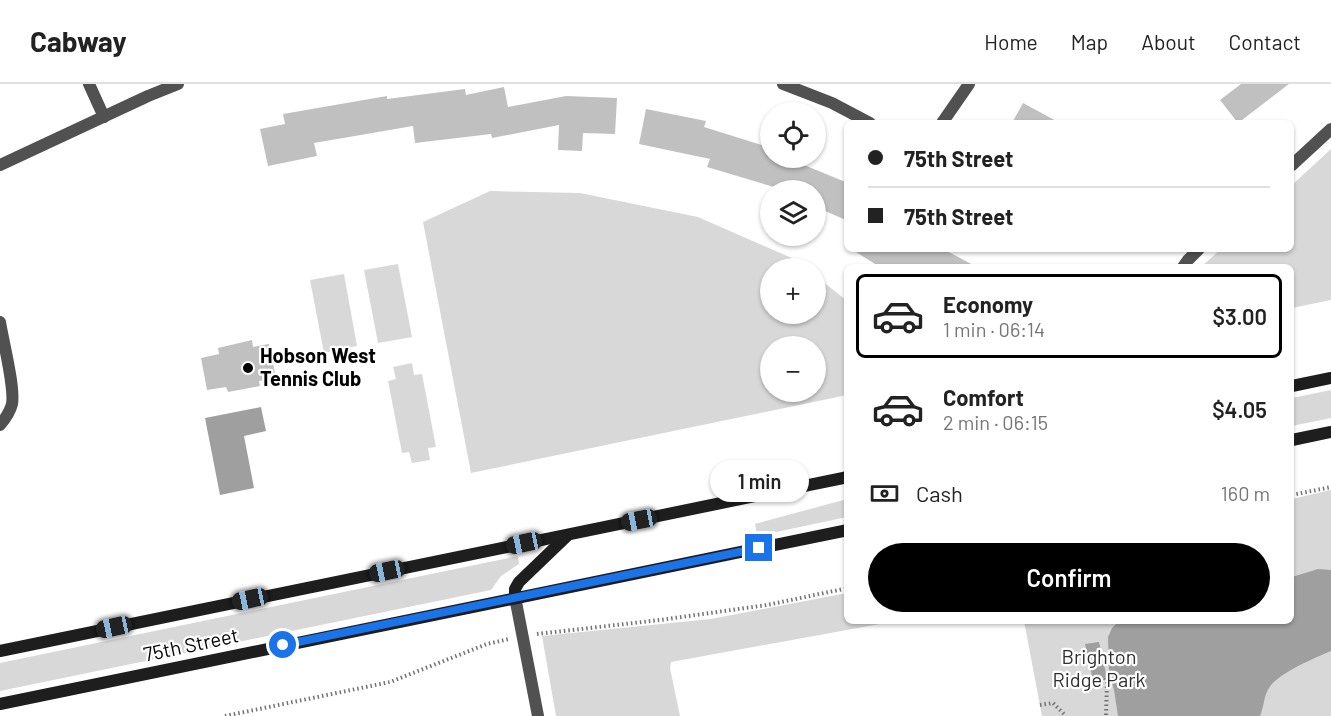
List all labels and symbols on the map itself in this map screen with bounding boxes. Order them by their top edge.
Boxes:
place label: Hobson West Tennis Club [260,343,376,390]
marker: Hobson West Tennis Club [241,361,255,375]
callout: 1 min [710,461,808,503]
car [620,508,658,532]
car [505,530,543,556]
route end [745,534,772,561]
car [368,558,406,584]
car [231,586,269,612]
car [95,614,133,640]
street label: 75th Street [141,622,240,666]
route start [269,631,296,658]
park label: Brighton Ridge Park [1053,644,1145,691]

